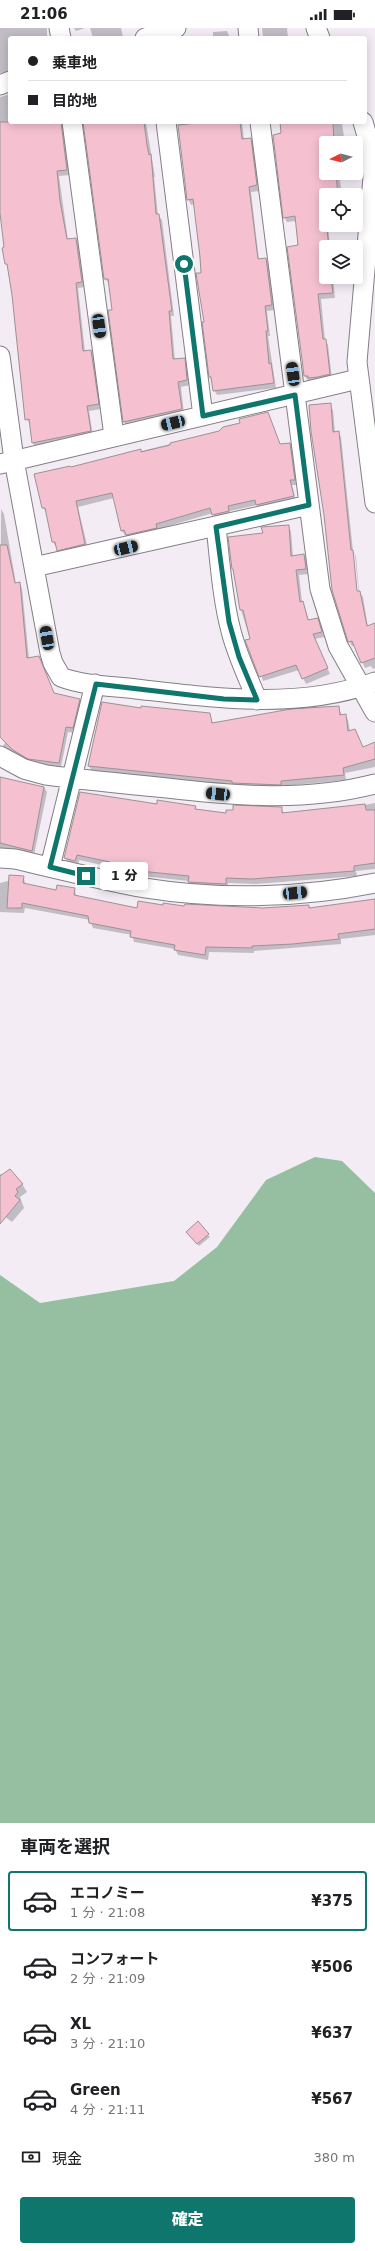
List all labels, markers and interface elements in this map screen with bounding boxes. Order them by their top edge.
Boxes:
text: 21:06 [20,5,68,23]
text: 乗車地 [52,54,97,72]
text: 目的地 [52,92,97,110]
north arrow [319,136,363,180]
map controls [319,136,363,284]
button: locate [319,188,363,232]
button: layers [319,240,363,284]
route start [175,255,193,273]
car [91,313,107,339]
car [285,361,301,387]
car [160,414,186,432]
car [113,539,139,557]
car [39,625,55,651]
car [205,787,231,801]
callout: 1 分 [100,862,148,890]
route end [77,867,95,885]
text: 1 分 [111,868,137,883]
car [282,886,308,900]
text: 車両を選択 [20,1836,110,1857]
icon: car [22,1883,58,1919]
text: エコノミー [70,1884,145,1902]
text: ¥375 [311,1892,353,1910]
text: 1 分 · 21:08 [70,1905,145,1920]
icon: car [22,1949,58,1985]
text: コンフォート [70,1950,160,1968]
text: ¥506 [311,1958,353,1976]
text: 2 分 · 21:09 [70,1971,145,1986]
icon: car [22,2015,58,2051]
text: XL [70,2015,91,2033]
text: ¥637 [311,2024,353,2042]
text: 3 分 · 21:10 [70,2036,145,2051]
icon: car [22,2081,58,2117]
text: Green [70,2081,121,2099]
text: ¥567 [311,2090,353,2108]
text: 4 分 · 21:11 [70,2102,145,2117]
icon: cash [20,2146,42,2168]
text: 現金 [52,2150,82,2168]
text: 380 m [313,2150,355,2165]
button: 確定 [20,2197,355,2243]

